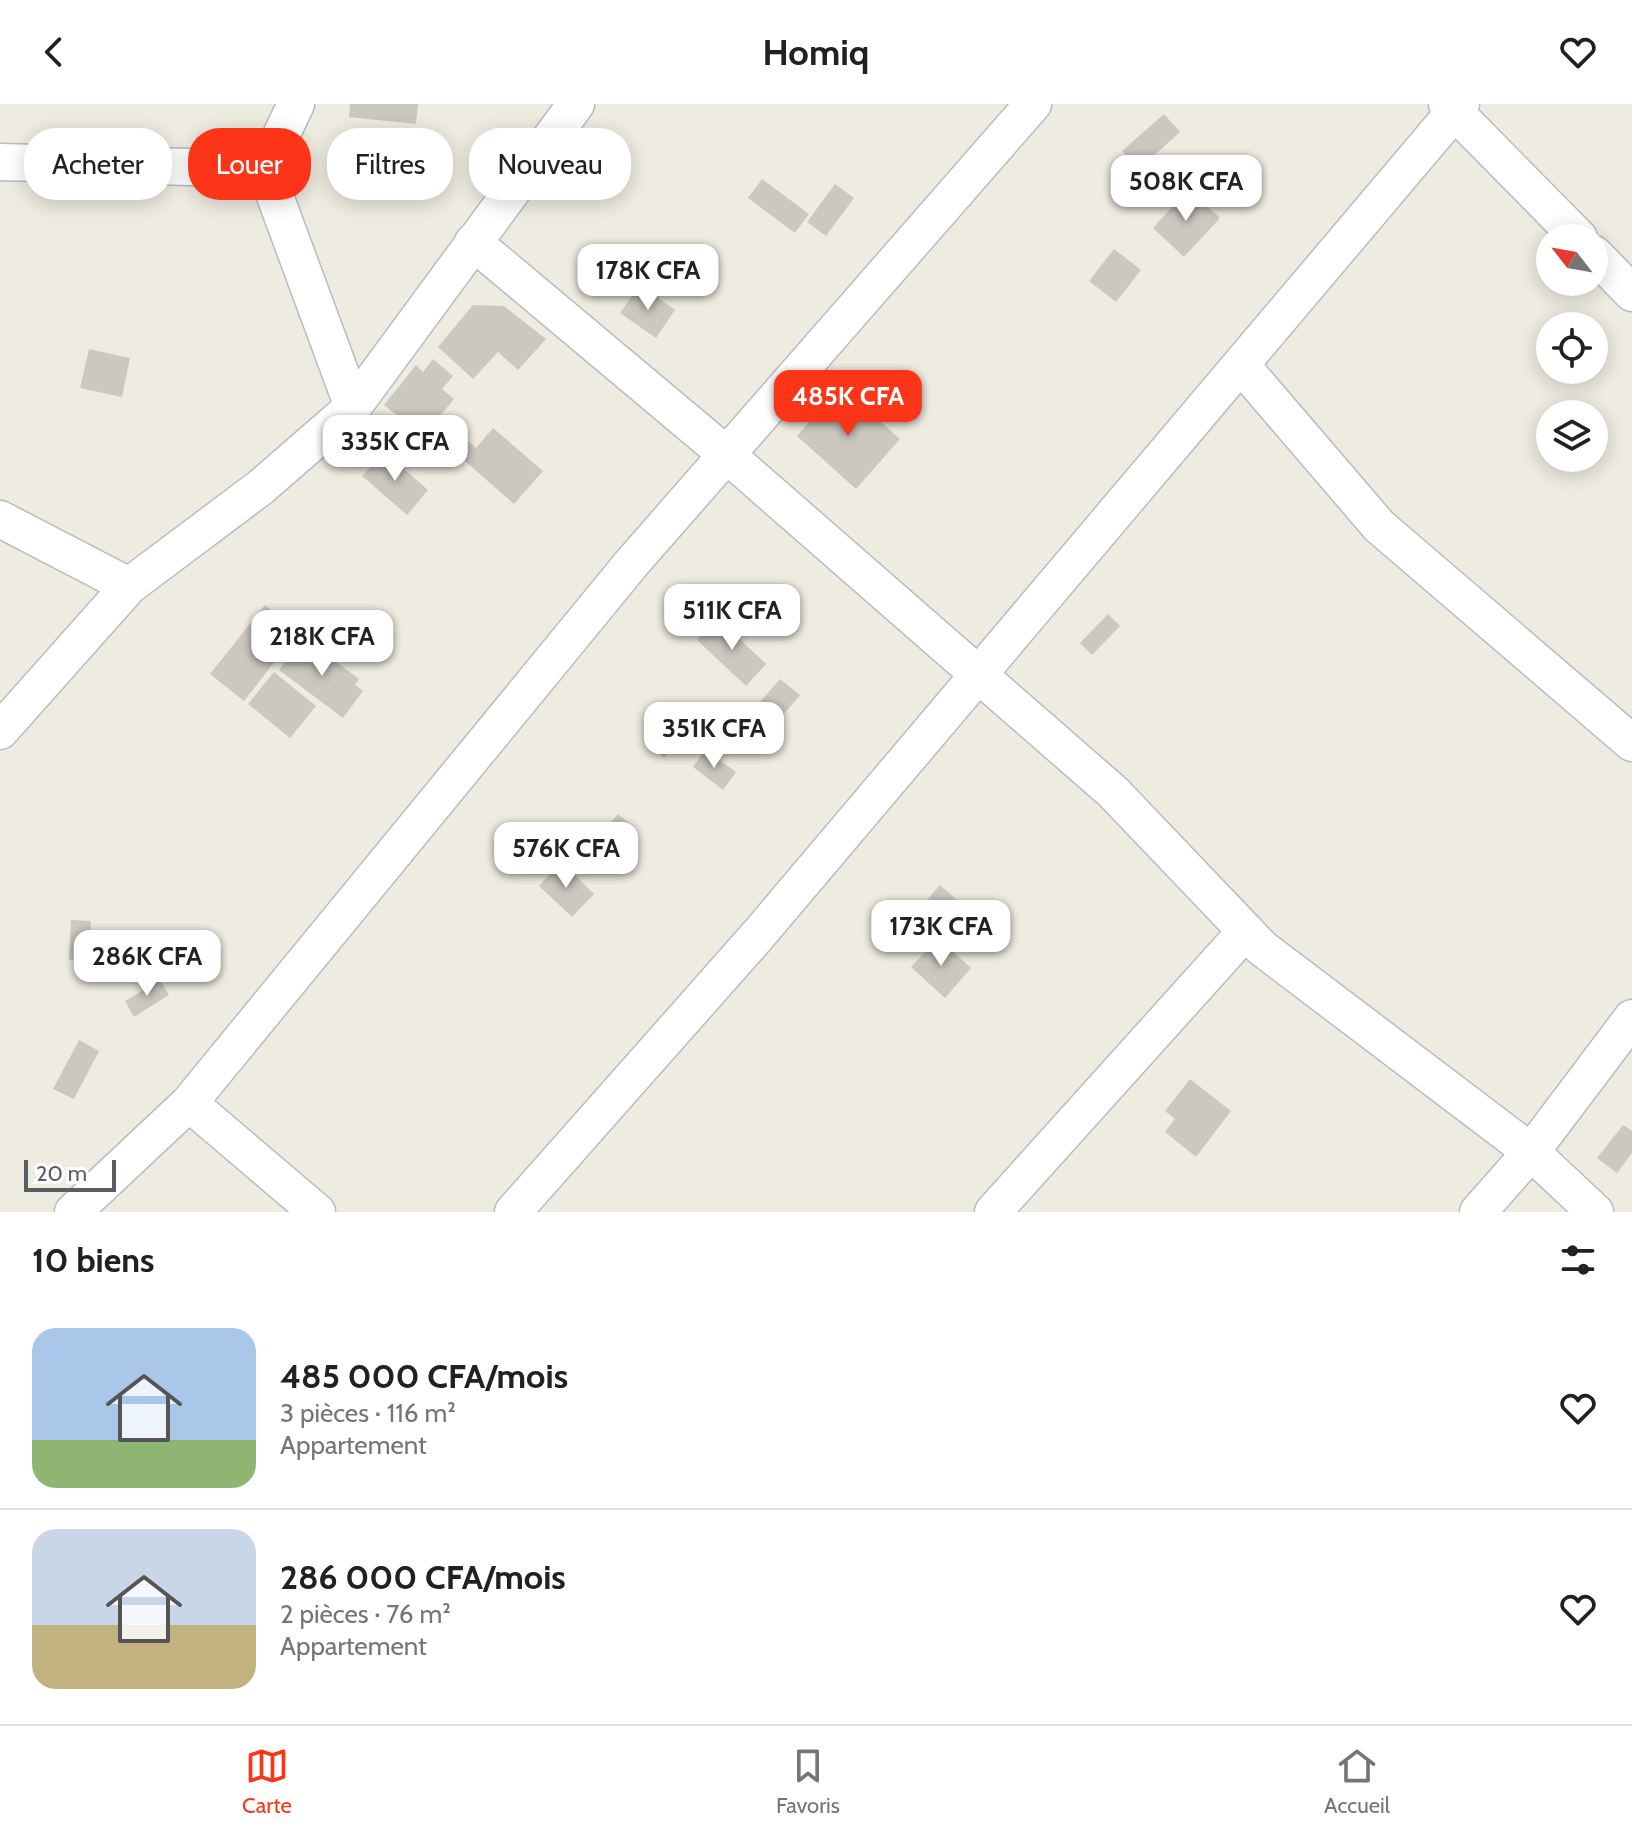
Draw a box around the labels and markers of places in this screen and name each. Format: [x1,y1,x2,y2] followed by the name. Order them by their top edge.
[1103,155,1269,223] pin: 508K CFA
[565,244,731,312] pin: 178K CFA
[765,370,931,438] pin: 485K CFA
[312,415,478,483] pin: 335K CFA
[649,584,815,652] pin: 511K CFA
[239,610,405,678] pin: 218K CFA
[631,702,797,770] pin: 351K CFA
[483,822,649,890] pin: 576K CFA
[858,900,1024,968] pin: 173K CFA
[64,930,230,998] pin: 286K CFA

